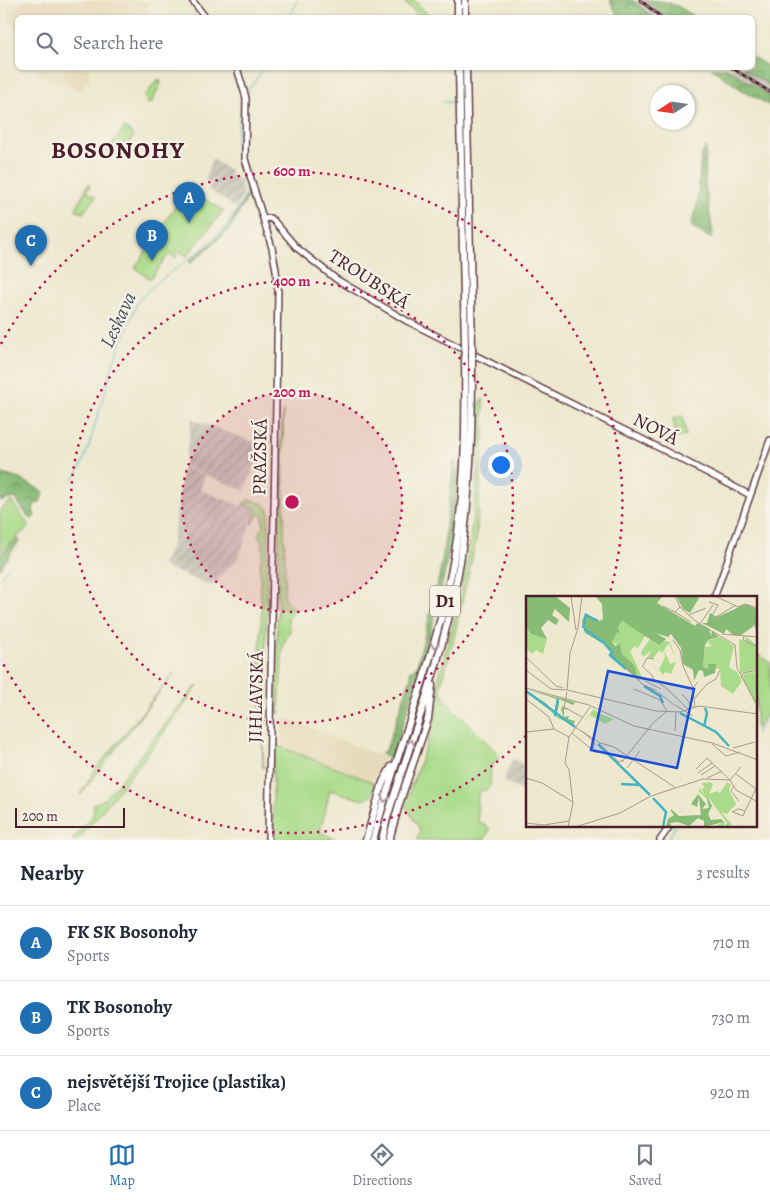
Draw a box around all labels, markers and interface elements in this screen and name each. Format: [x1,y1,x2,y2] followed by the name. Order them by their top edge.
[15,15,755,70] search box
[33,29,61,57] icon: search
[73,30,163,56] text: Search here
[650,85,695,130] north arrow
[51,134,185,166] district label: BOSONOHY
[273,161,311,181] text: 600 m
[173,182,205,223] pin: A
[136,220,168,261] pin: B
[15,225,47,266] pin: C
[323,243,415,315] street label: TROUBSKÁ
[273,271,311,291] text: 400 m
[93,288,143,352] water label: Leskava
[273,382,311,402] text: 200 m
[629,406,684,452] street label: NOVÁ
[246,417,274,496] street label: PRAŽSKÁ
[488,452,514,478] your location
[283,493,301,511] centre of rings
[430,586,460,616] road number: D1
[526,596,758,828] inset map
[429,640,439,648] one-way arrow
[242,650,270,743] street label: JIHLAVSKÁ
[405,739,415,748] one-way arrow
[380,795,390,803] one-way arrow
[15,805,125,828] scale bar
[22,807,58,826] text: 200 m
[20,859,83,887] text: Nearby
[696,862,750,884] text: 3 results
[67,919,197,945] text: FK SK Bosonohy
[31,932,41,954] text: A
[713,932,750,954] text: 710 m
[67,945,110,967] text: Sports
[67,994,172,1020] text: TK Bosonohy
[31,1007,41,1029] text: B
[712,1007,750,1029] text: 730 m
[67,1020,110,1042] text: Sports
[67,1069,286,1095] text: nejsvětější Trojice (plastika)
[31,1082,41,1104] text: C
[710,1082,750,1104] text: 920 m
[67,1095,101,1117] text: Place
[108,1141,136,1190] tab: Map
[352,1141,412,1190] tab: Directions
[629,1141,662,1190] tab: Saved

